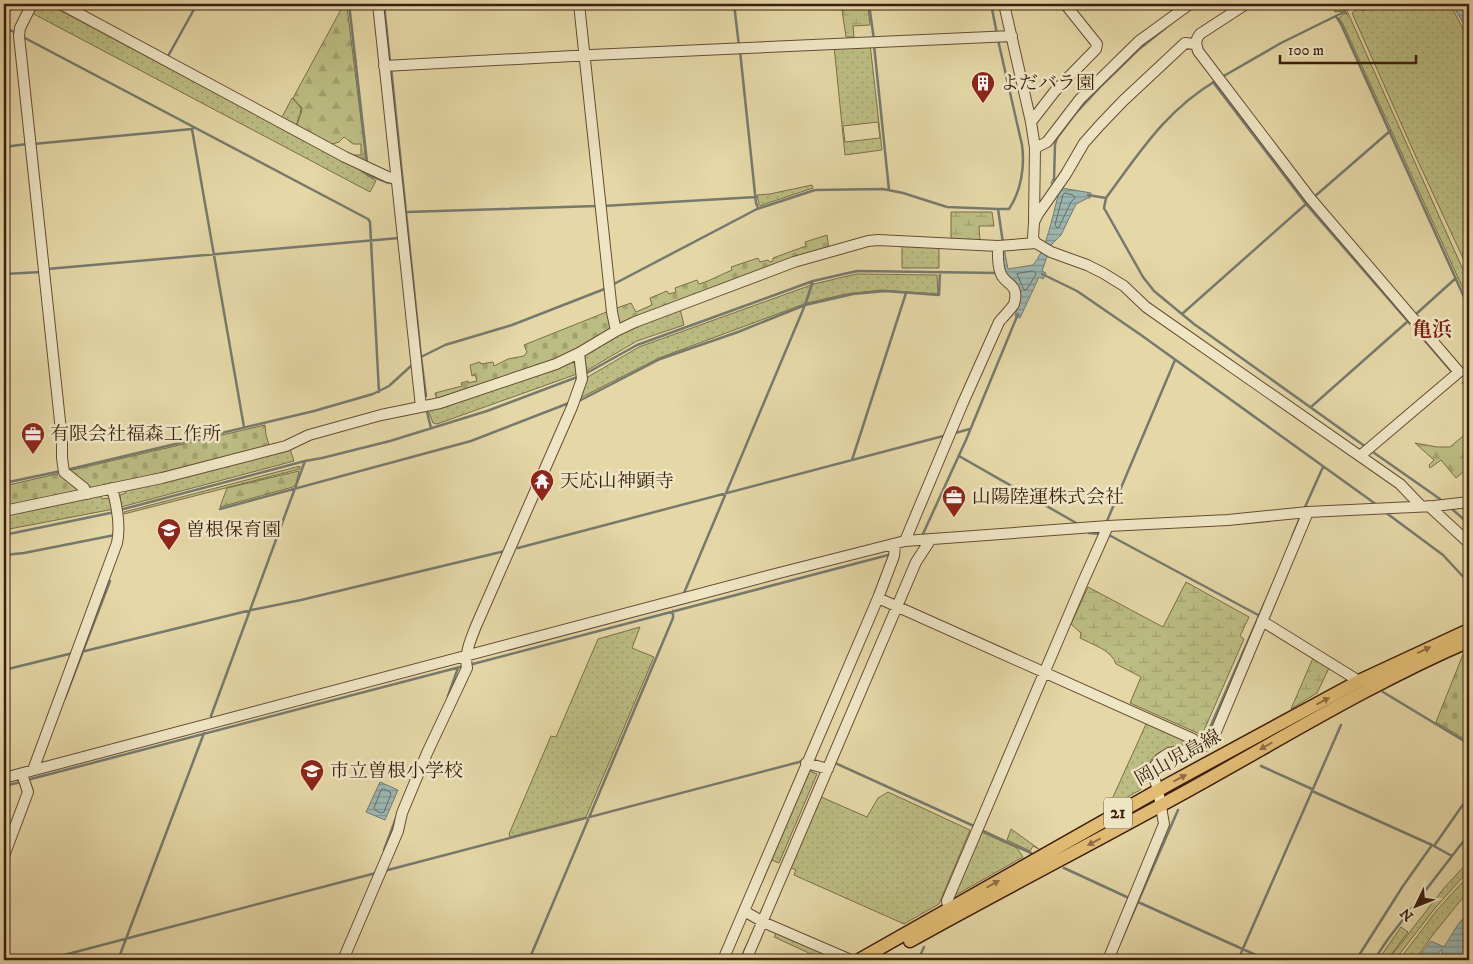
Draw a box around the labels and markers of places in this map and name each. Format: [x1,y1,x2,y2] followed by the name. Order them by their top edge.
[970,70,996,104] building icon: よだバラ園
[1000,72,1095,95] place label: よだバラ園
[20,421,46,455] office icon: 有限会社福森工作所
[50,423,221,446] place label: 有限会社福森工作所
[529,468,555,502] temple icon: 天応山神顕寺
[560,470,674,493] place label: 天応山神顕寺
[941,484,967,518] office icon: 山陽陸運株式会社
[972,486,1124,509] place label: 山陽陸運株式会社
[156,517,182,551] school or university icon: 曽根保育園
[186,519,281,542] place label: 曽根保育園
[299,758,325,792] school or university icon: 市立曽根小学校
[330,760,463,783] place label: 市立曽根小学校

